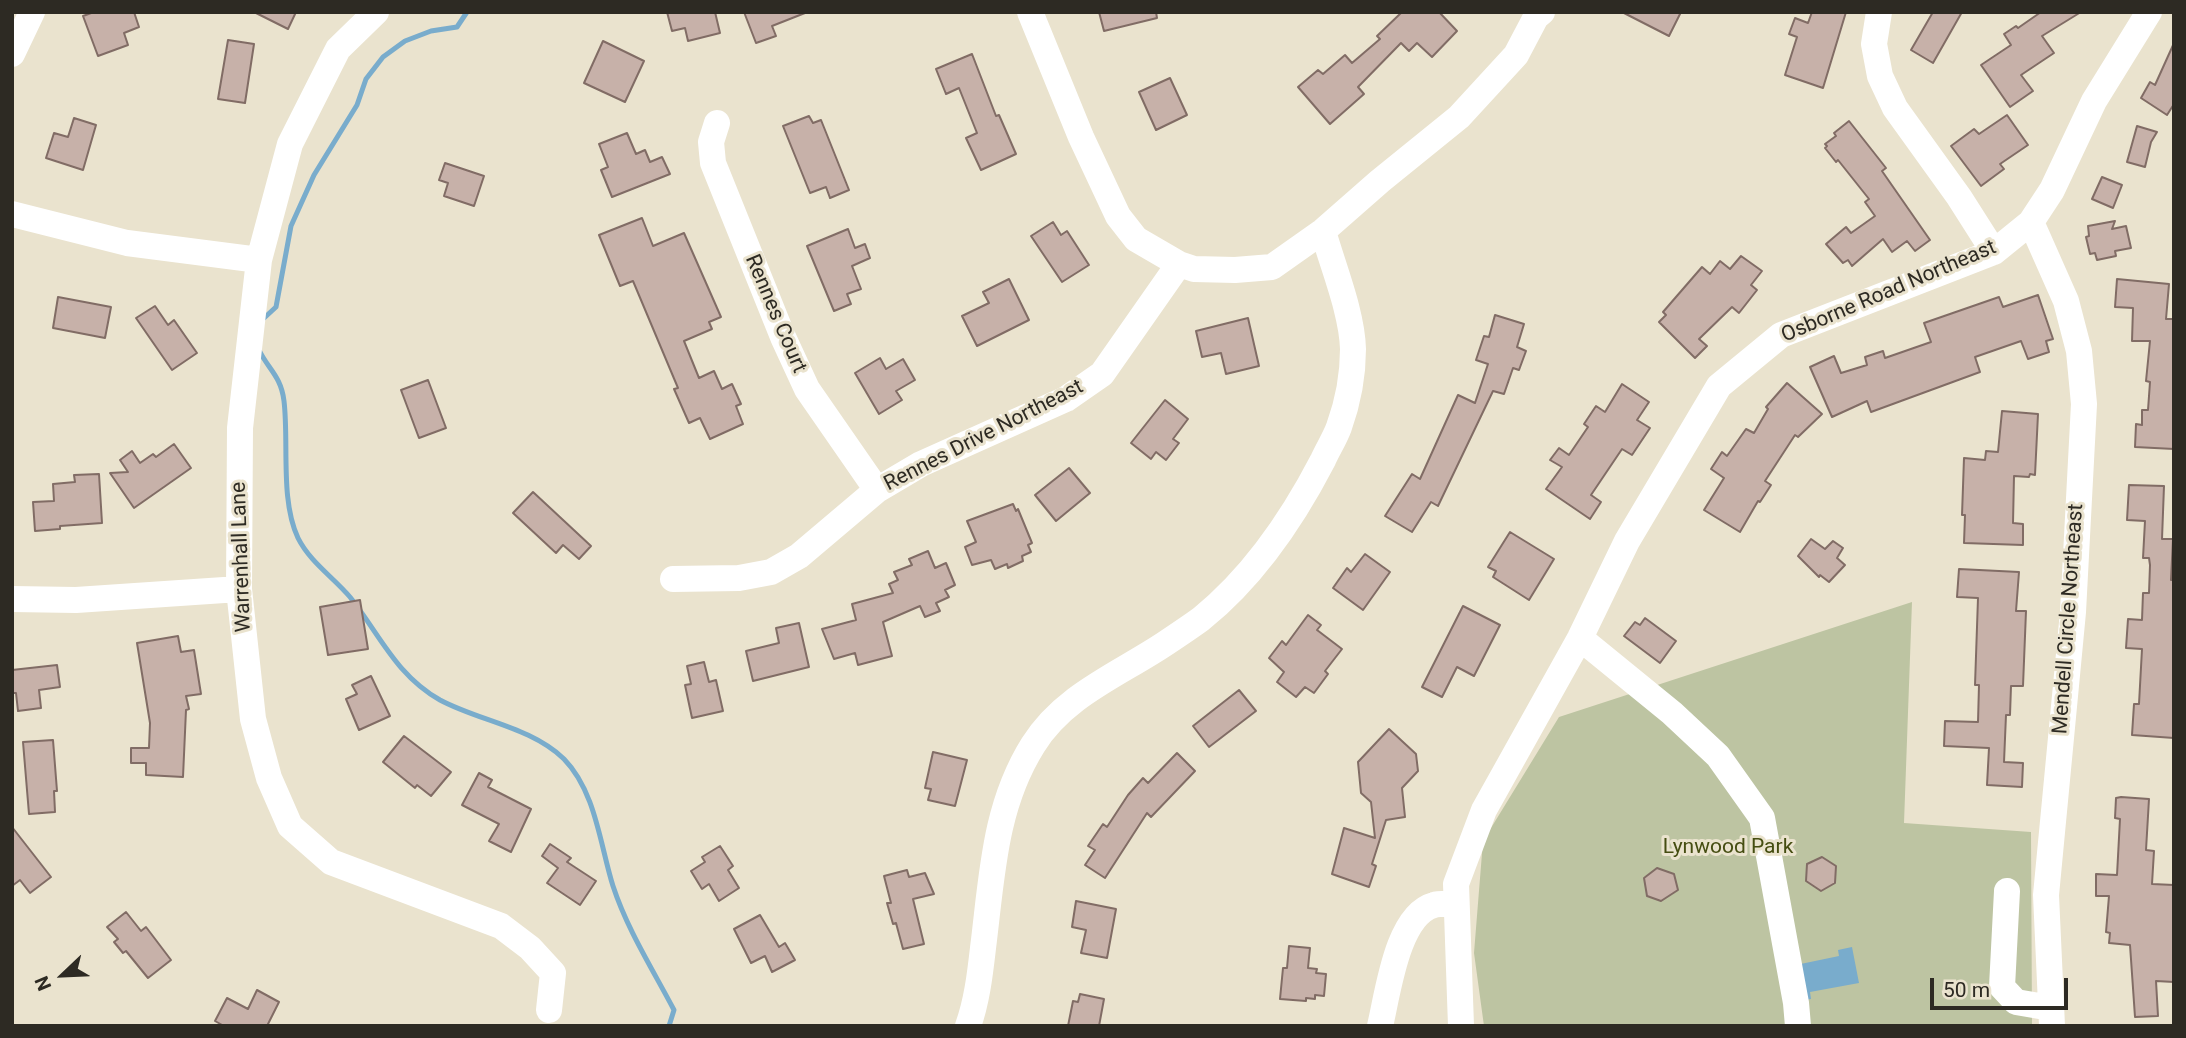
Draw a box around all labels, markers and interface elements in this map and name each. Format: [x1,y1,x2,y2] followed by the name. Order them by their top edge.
[1778,235,2000,349] street label: Osborne Road Northeast
[739,251,811,377] street label: Rennes Court
[880,375,1088,497] street label: Rennes Drive Northeast
[227,481,257,633] street label: Warrenhall Lane
[2048,503,2090,735] street label: Mendell Circle Northeast
[1663,835,1793,861] park label: Lynwood Park
[28,940,98,1010] north arrow
[1934,964,2072,1008] scale bar
[30,973,56,994] text: N
[1943,978,1990,1002] text: 50 m

